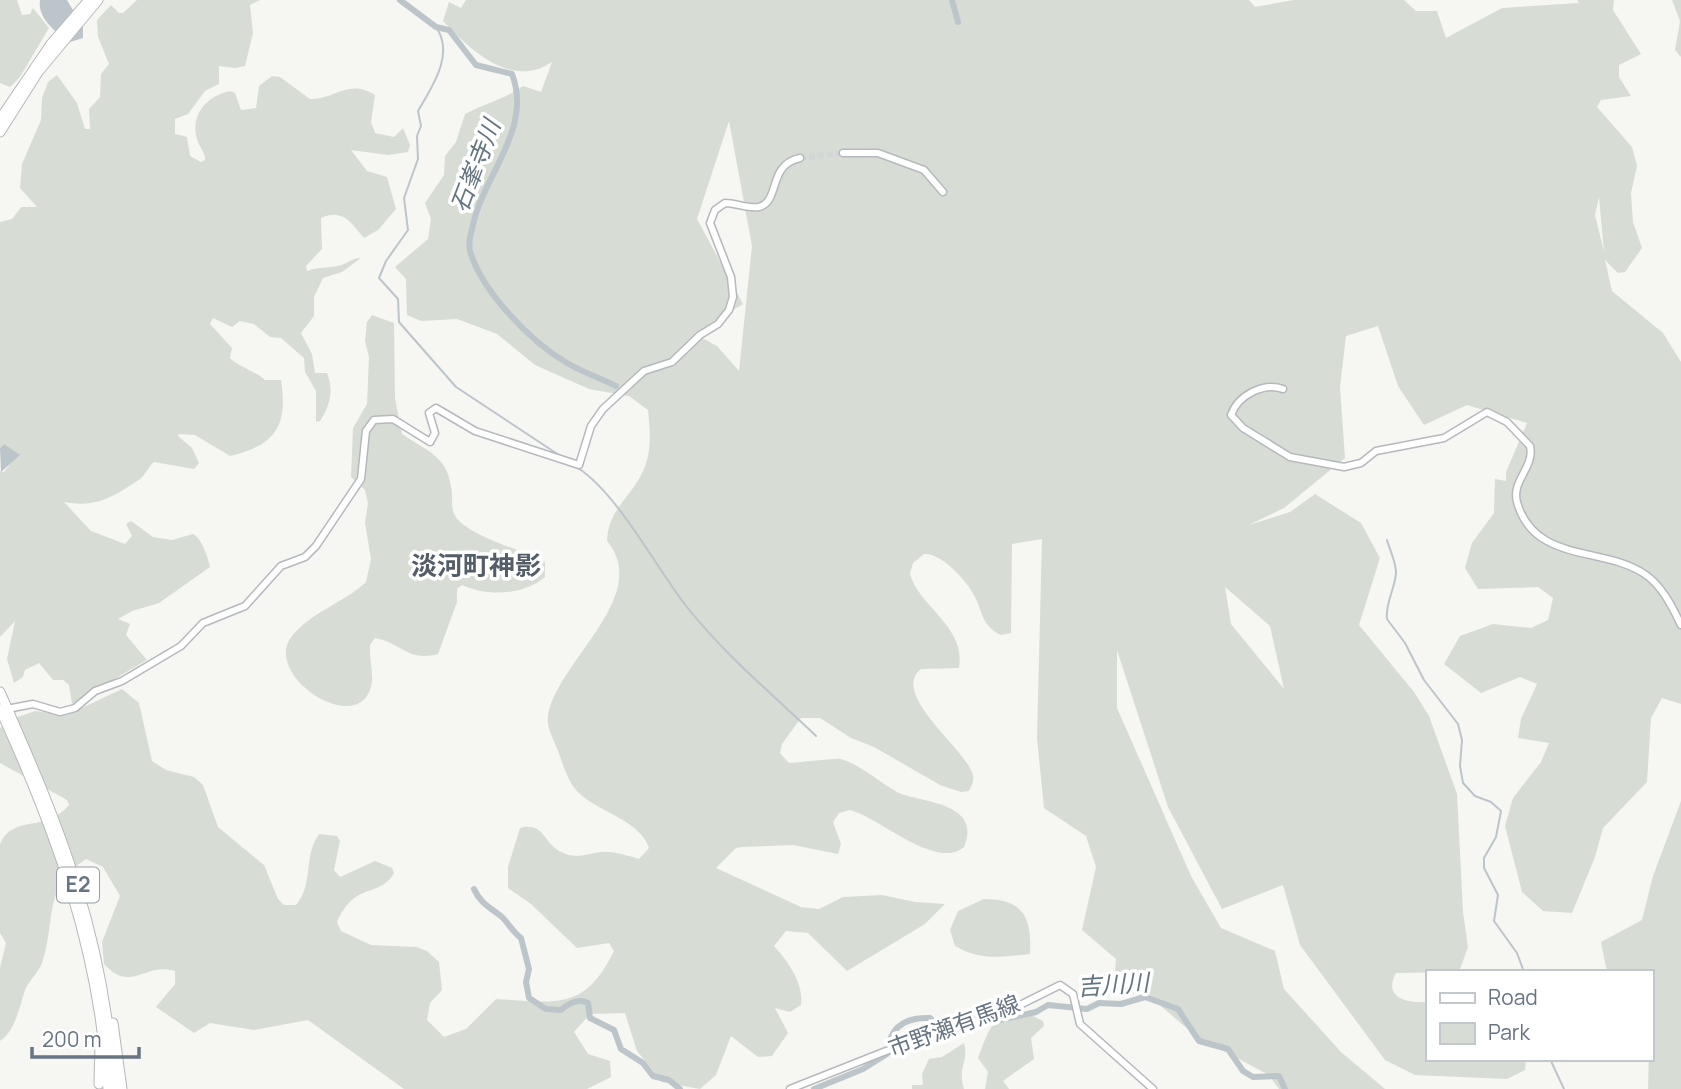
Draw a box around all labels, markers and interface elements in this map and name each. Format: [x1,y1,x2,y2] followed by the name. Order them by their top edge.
[442,112,508,216] water label: 石峯寺川
[411,547,541,583] district label: 淡河町神影
[57,868,99,903] road number: E2
[1076,964,1153,1002] water label: 吉川川
[1426,970,1653,1061] legend
[1488,983,1538,1011] text: Road
[883,986,1024,1064] street label: 市野瀬有馬線
[32,1016,138,1060] scale bar
[1488,1018,1530,1046] text: Park
[42,1025,102,1053] text: 200 m

